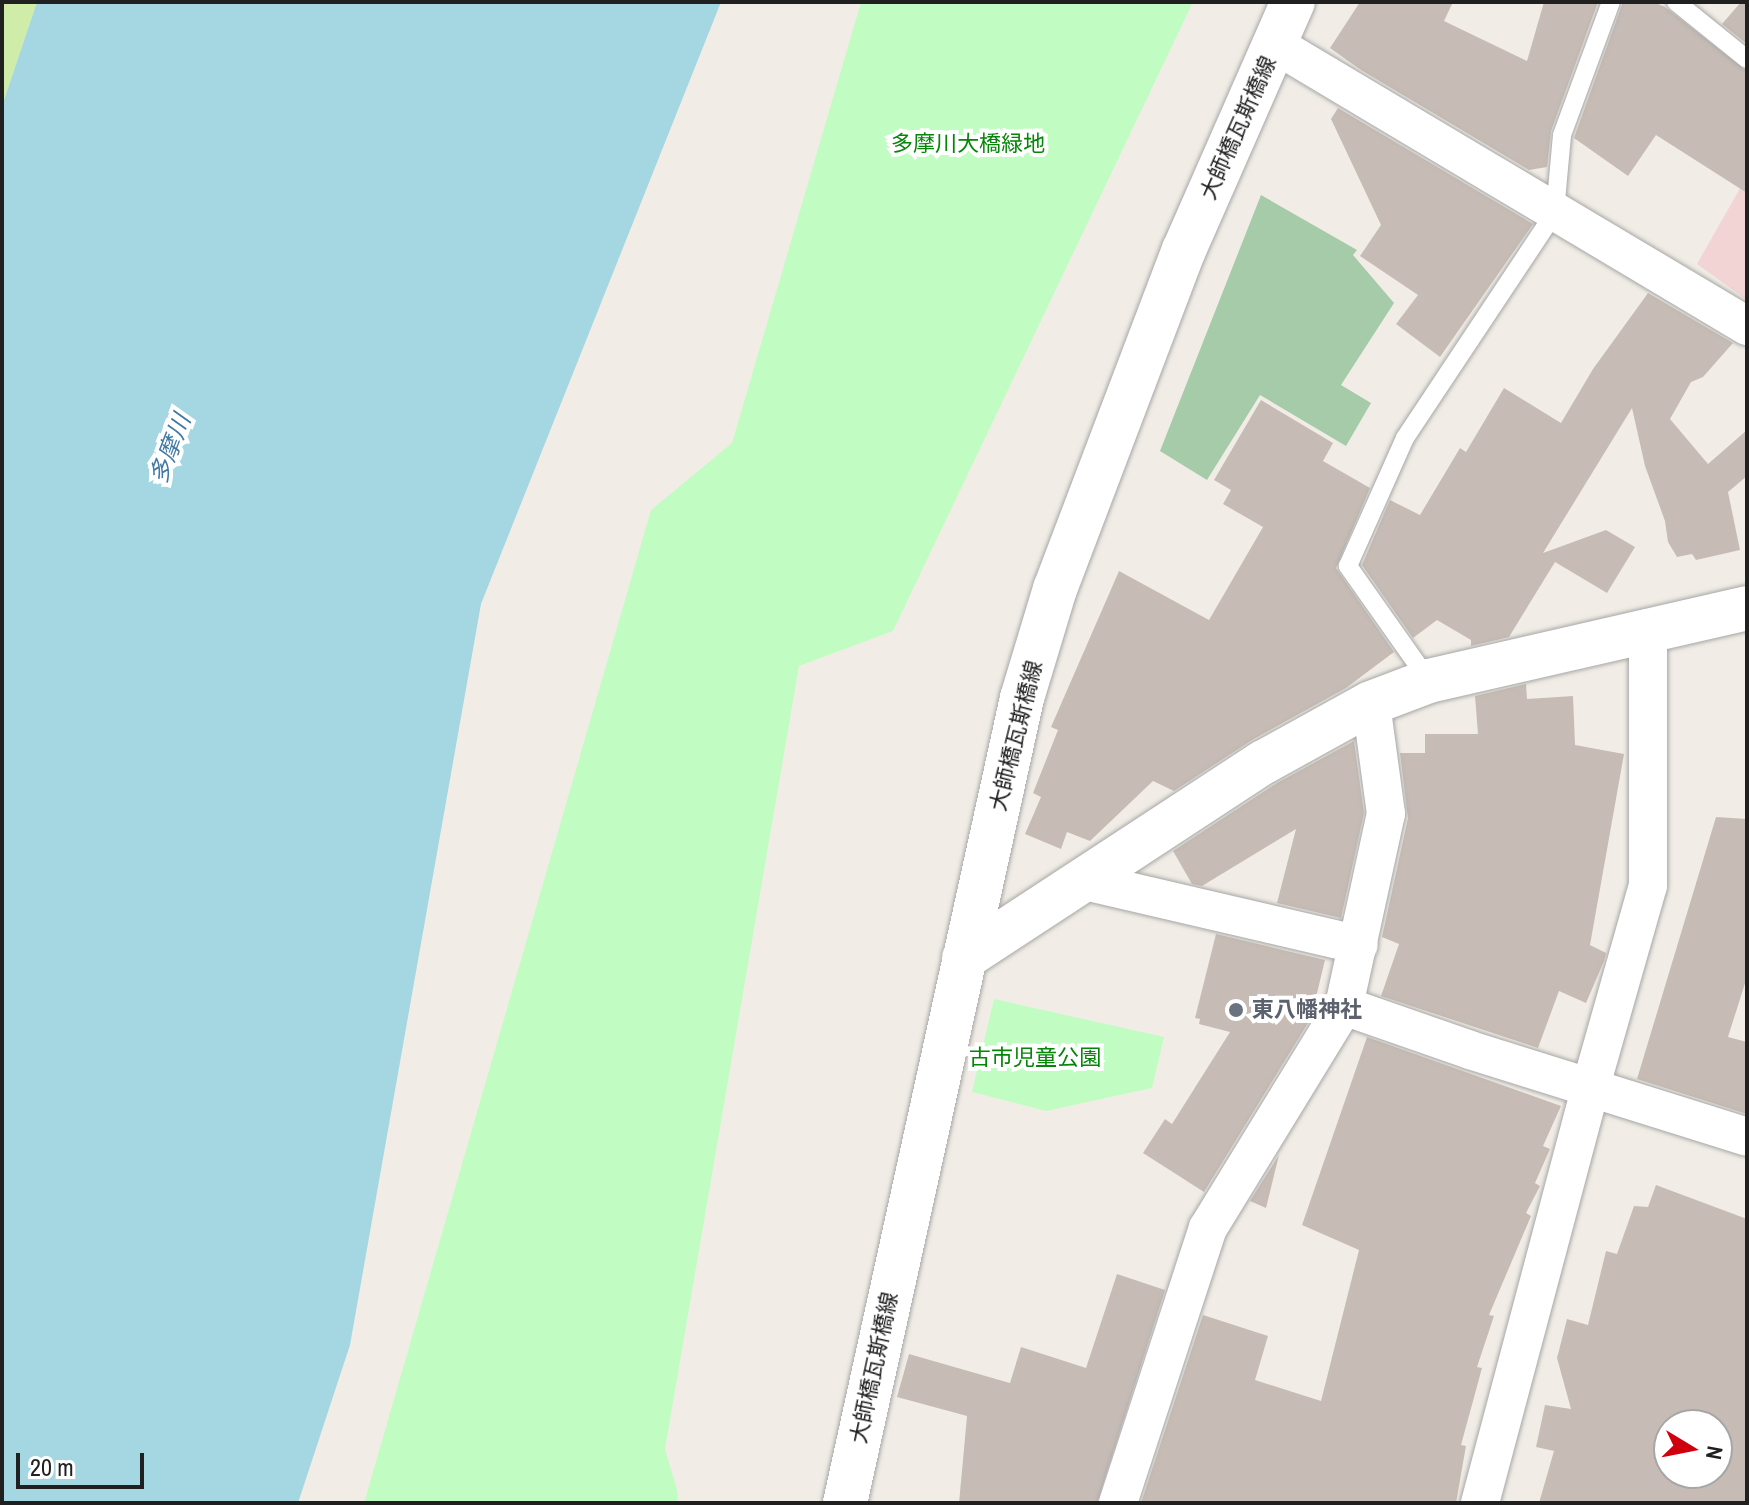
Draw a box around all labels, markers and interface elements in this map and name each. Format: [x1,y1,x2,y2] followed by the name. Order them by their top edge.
[1195,52,1281,204] street label: 大師橋瓦斯橋線
[891,131,1045,157] park label: 多摩川大橋緑地
[144,410,196,488] water label: 多摩川
[985,658,1047,814] street label: 大師橋瓦斯橋線
[1252,997,1362,1023] place label: 東八幡神社
[1227,1001,1245,1019] marker: 東八幡神社
[969,1045,1101,1071] park label: 古市児童公園
[845,1290,903,1446] street label: 大師橋瓦斯橋線
[1653,1409,1733,1489] north arrow
[20,1437,148,1487] scale bar
[1699,1444,1731,1462] text: N
[30,1451,74,1483] text: 20 m

